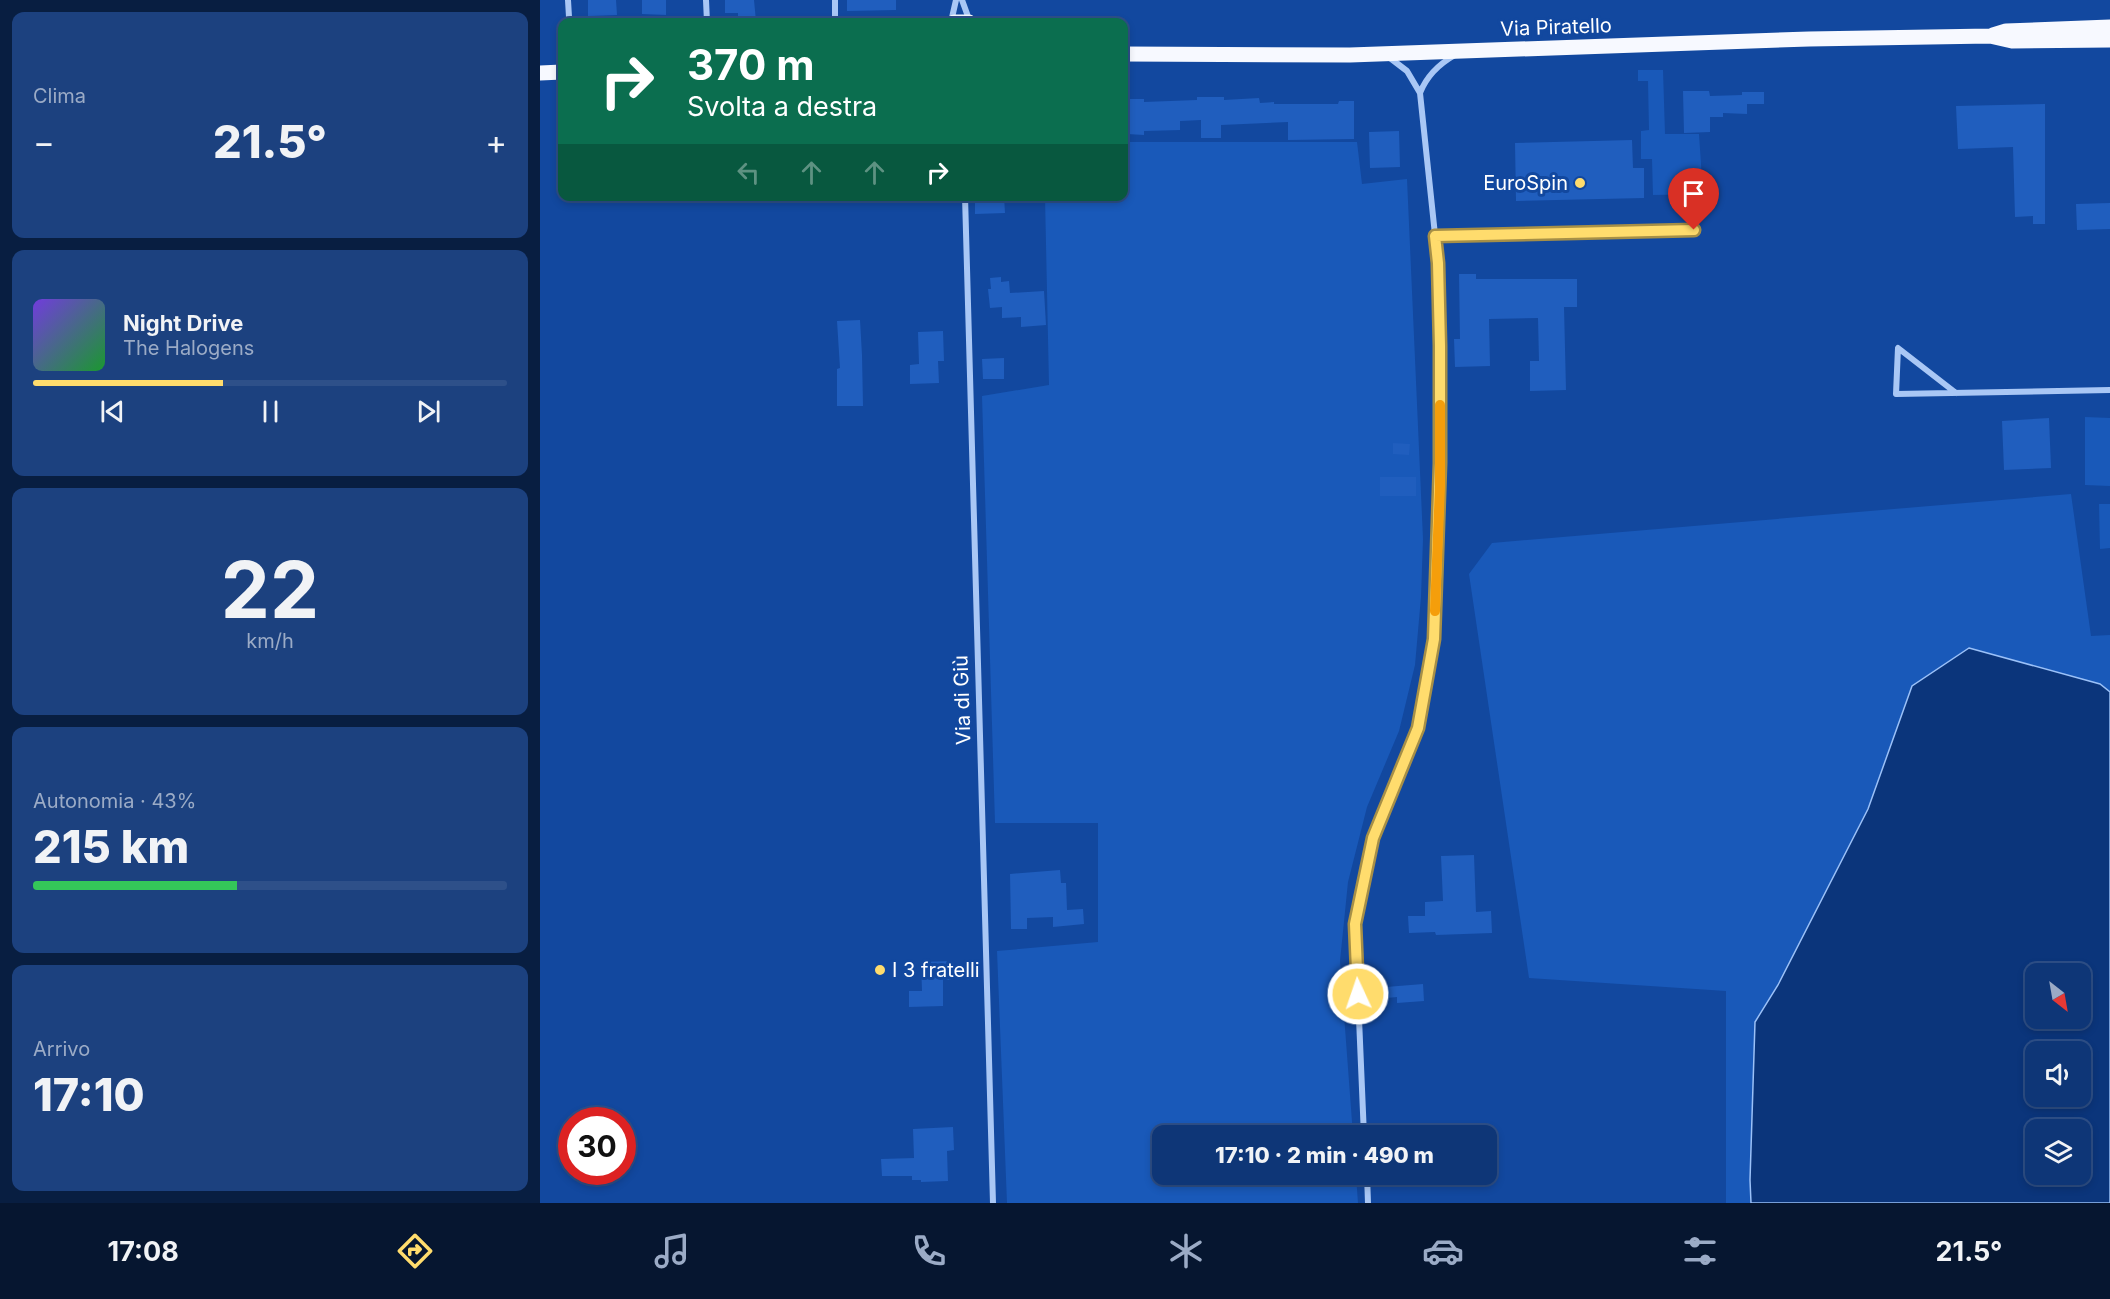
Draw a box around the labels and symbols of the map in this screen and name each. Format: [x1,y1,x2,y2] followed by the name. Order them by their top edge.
[1500,13,1612,41] street label: Via Piratello
[1668,168,1719,230] pin
[1483,171,1568,195] place label: EuroSpin
[1573,176,1587,190] marker: EuroSpin
[948,655,976,745] street label: Via di Giù
[892,958,980,982] place label: I 3 fratelli
[1326,962,1390,1026] position arrow
[873,963,887,977] marker: I 3 fratelli
[2025,963,2091,1029] north arrow
[558,1107,636,1185] speed limit sign: 30

